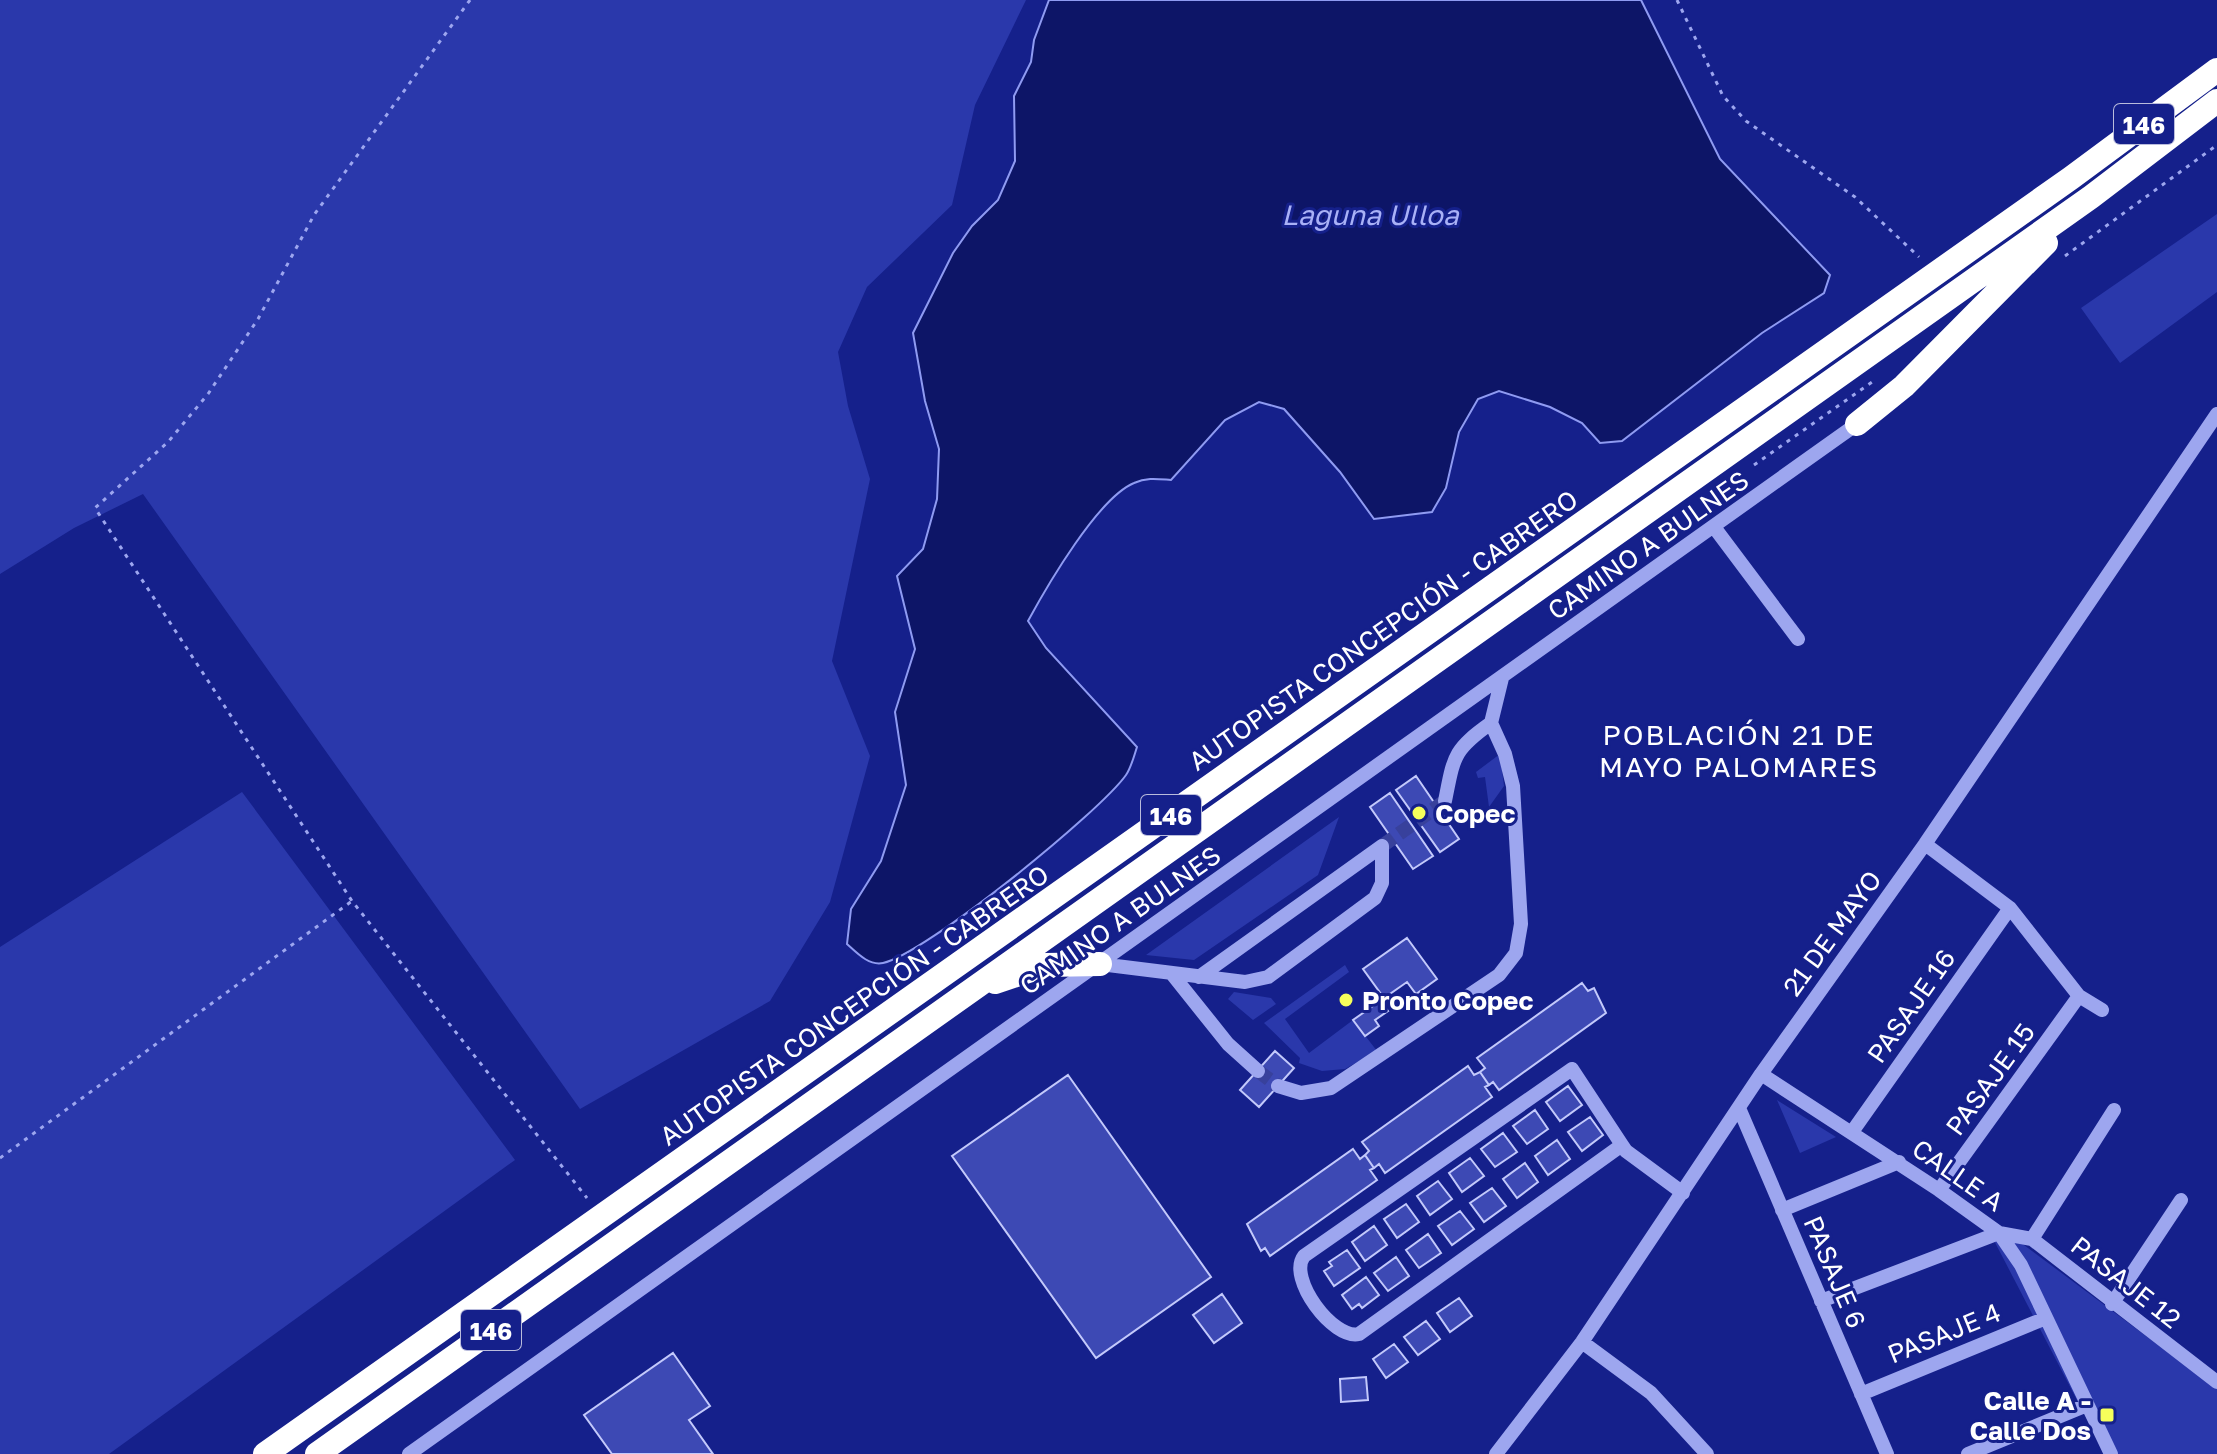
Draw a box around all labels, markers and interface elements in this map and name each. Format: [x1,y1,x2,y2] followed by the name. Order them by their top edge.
[2114,104,2174,144] road number: 146
[1282,198,1460,231] water label: Laguna Ulloa
[1542,464,1754,626] street label: CAMINO A BULNES
[1183,483,1583,777] street label: AUTOPISTA CONCEPCIÓN - CABRERO
[1599,718,1879,783] district label: POBLACIÓN 21 DE MAYO PALOMARES
[1141,795,1201,835] road number: 146
[1435,798,1515,829] place label: Copec
[1410,804,1428,822] marker: Copec
[1014,839,1226,1001] street label: CAMINO A BULNES
[654,858,1054,1152] street label: AUTOPISTA CONCEPCIÓN - CABRERO
[1776,864,1888,1002] street label: 21 DE MAYO
[1861,943,1961,1069] street label: PASAJE 16
[1362,985,1533,1016] place label: Pronto Copec
[1337,991,1355,1009] marker: Pronto Copec
[1939,1017,2041,1141] street label: PASAJE 15
[1907,1132,2009,1218] street label: CALLE A
[1798,1211,1872,1333] street label: PASAJE 6
[2065,1230,2187,1334] street label: PASAJE 12
[1883,1296,2005,1370] street label: PASAJE 4
[461,1310,521,1350] road number: 146
[1970,1385,2091,1446] place label: Calle A - Calle Dos
[2098,1406,2116,1424] marker: Calle A - Calle Dos

